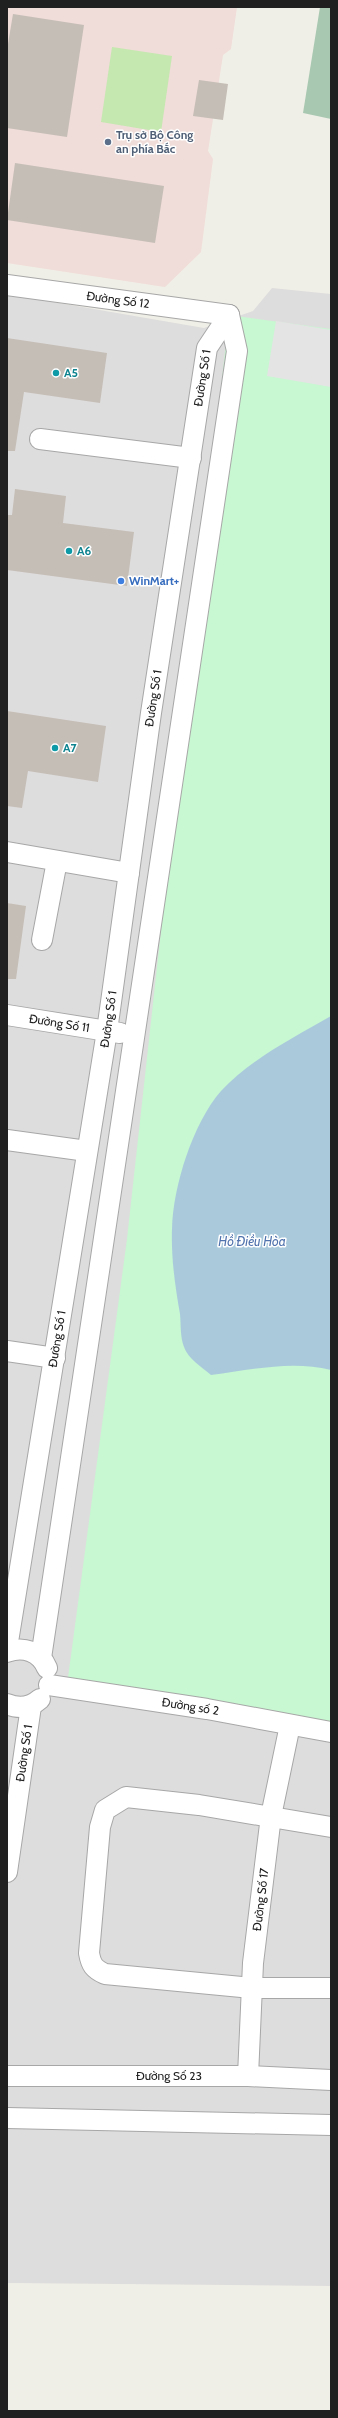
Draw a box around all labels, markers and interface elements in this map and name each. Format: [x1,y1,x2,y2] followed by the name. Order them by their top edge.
[116,127,193,156] place label: Trụ sở Bộ Công an phía Bắc
[103,137,113,147] marker: Trụ sở Bộ Công an phía Bắc
[86,288,151,311] street label: Đường Số 12
[190,348,214,407] street label: Đường Số 1
[64,365,78,380] place label: A5
[51,368,61,378] marker: A5
[77,543,92,558] place label: A6
[64,546,74,556] marker: A6
[129,573,179,588] place label: WinMart+
[116,576,126,586] marker: WinMart+
[141,669,165,728] street label: Đường Số 1
[63,740,78,755] place label: A7
[50,743,60,753] marker: A7
[96,990,119,1049] street label: Đường Số 1
[28,1011,91,1035] street label: Đường Số 11
[218,1233,286,1249] water label: Hồ Điều Hòa
[45,1309,69,1368] street label: Đường Số 1
[161,1694,220,1718] street label: Đường số 2
[12,1724,35,1783] street label: Đường Số 1
[249,1867,272,1932] street label: Đường Số 17
[136,2068,202,2083] street label: Đường Số 23

